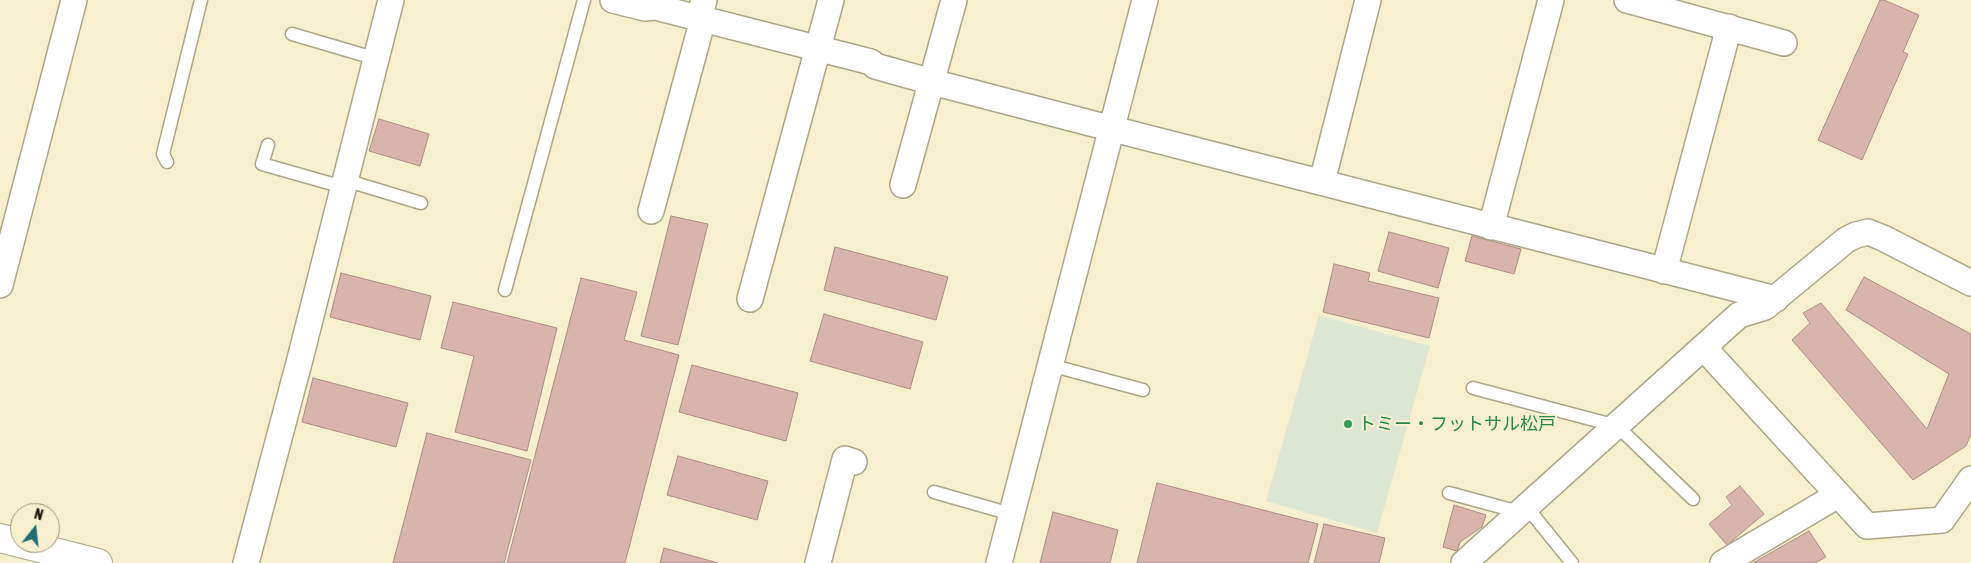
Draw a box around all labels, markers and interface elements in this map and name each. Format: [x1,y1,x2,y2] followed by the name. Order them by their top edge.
[1358,413,1556,435] place label: トミー・フットサル松戸
[1342,418,1354,430] marker: トミー・フットサル松戸
[10,503,60,553] north arrow
[33,506,45,523] text: N

